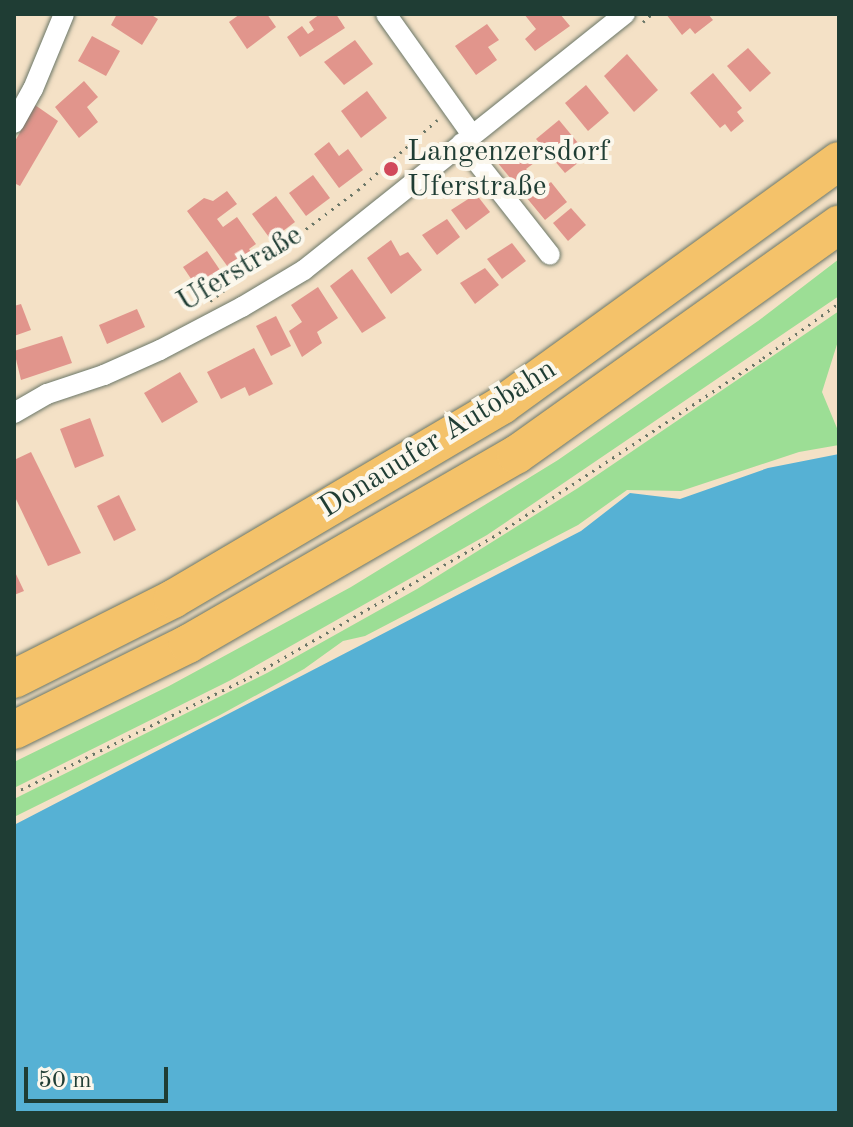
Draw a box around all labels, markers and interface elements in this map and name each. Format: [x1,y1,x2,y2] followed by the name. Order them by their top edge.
[407,134,609,204] place label: Langenzersdorf Uferstraße
[382,160,400,178] marker: Langenzersdorf Uferstraße
[171,218,309,320] street label: Uferstraße
[313,351,563,527] street label: Donauufer Autobahn
[28,1051,172,1101] scale bar
[38,1069,92,1093] text: 50 m

